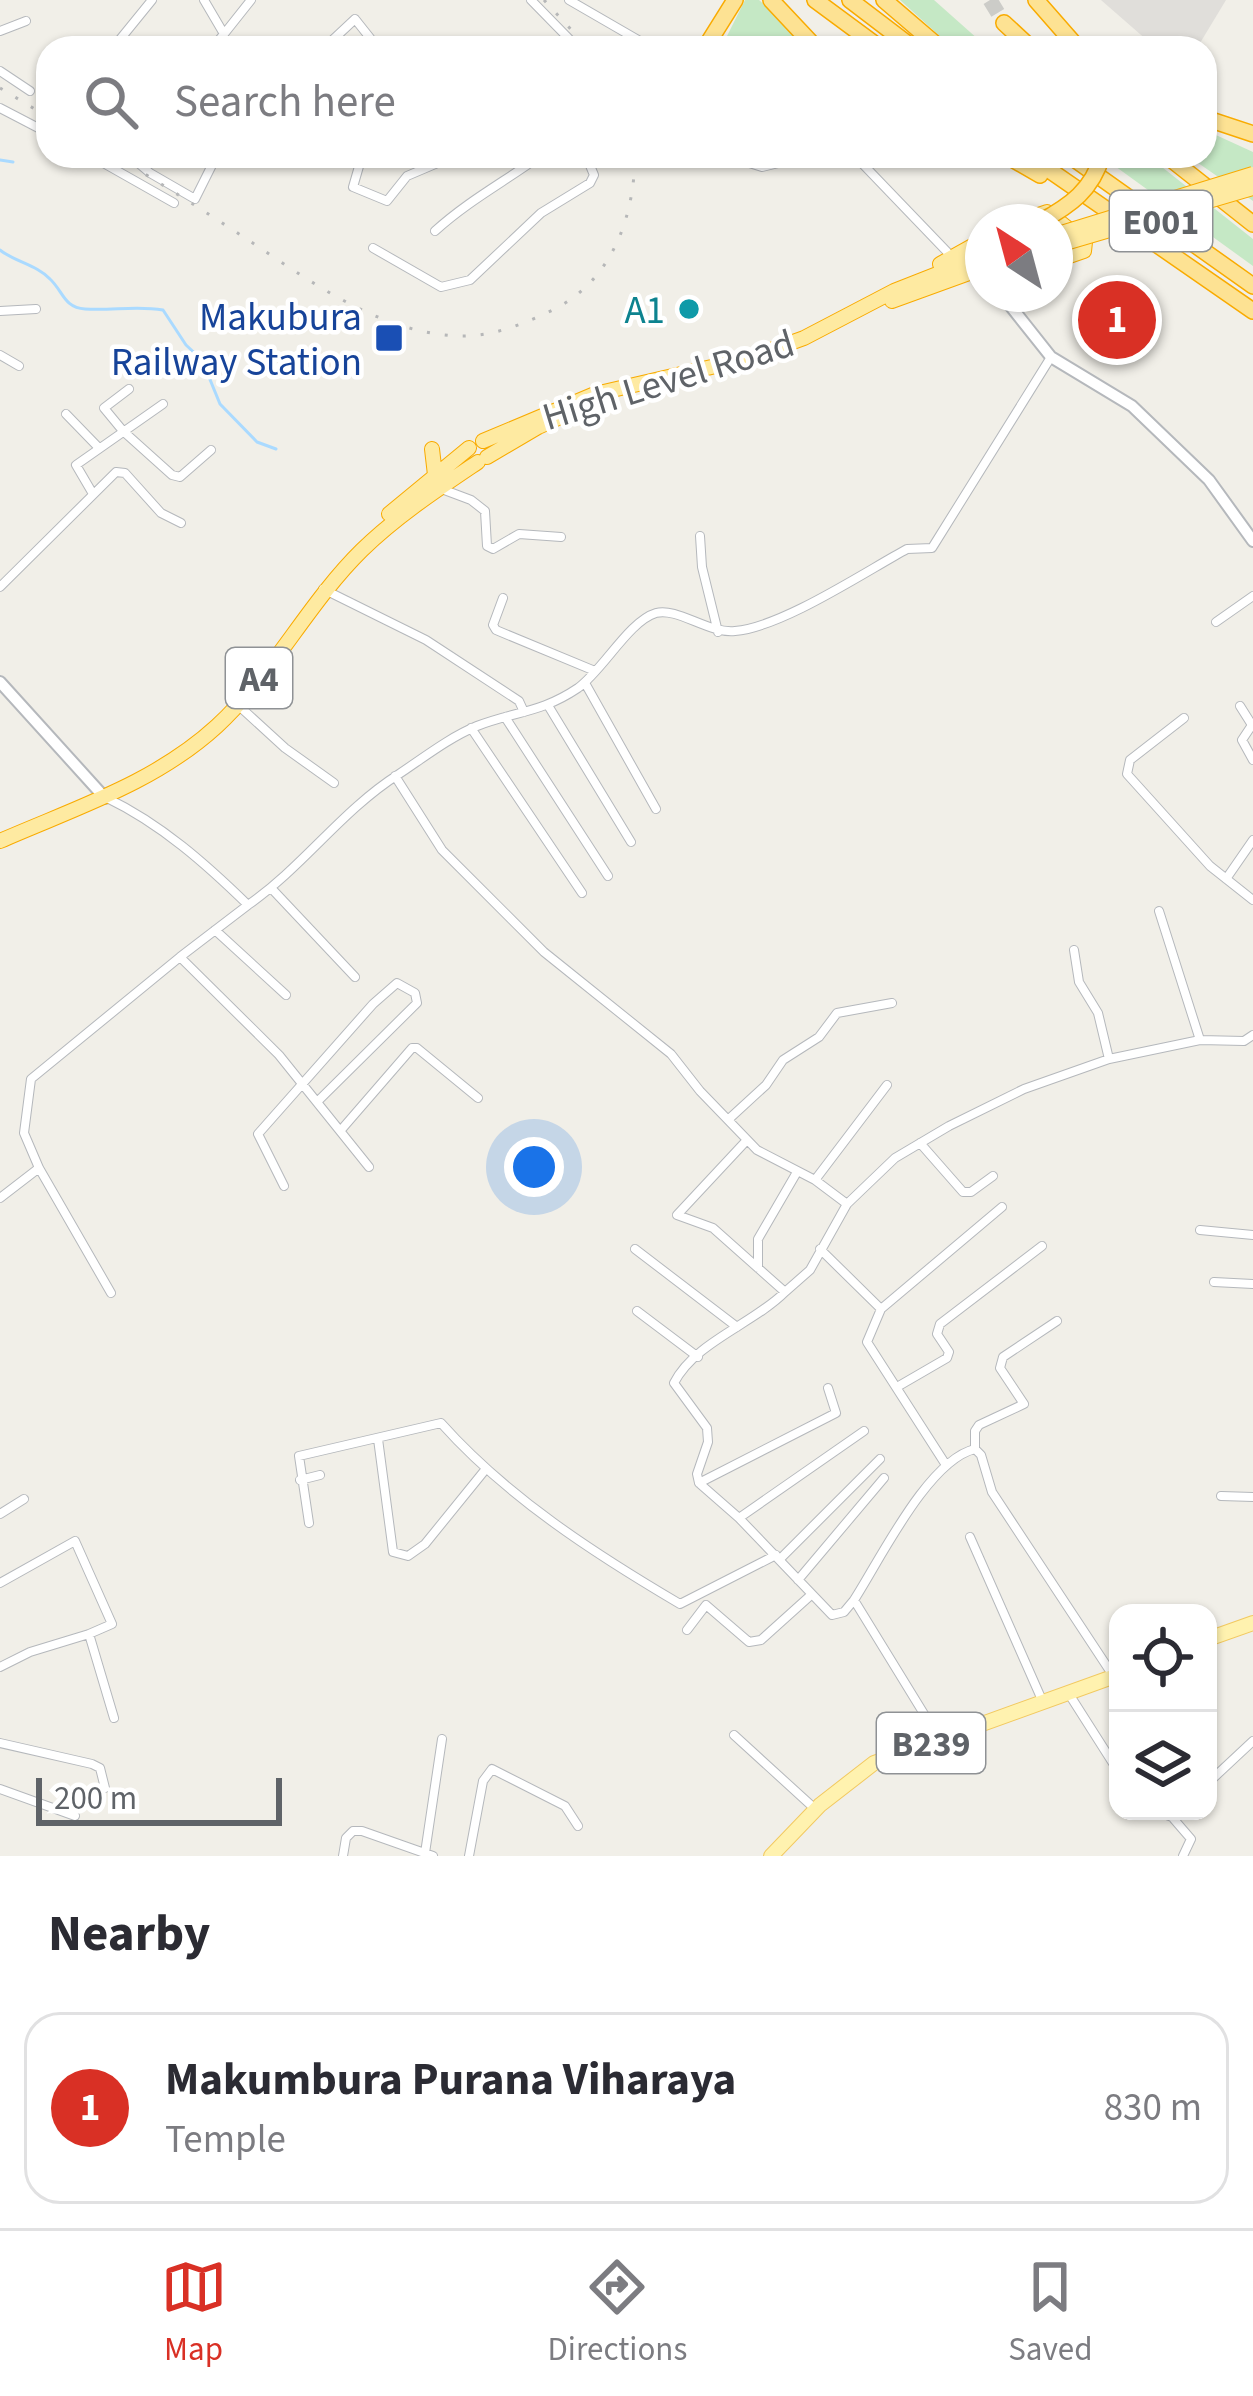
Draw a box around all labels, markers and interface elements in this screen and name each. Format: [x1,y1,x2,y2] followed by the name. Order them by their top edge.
[36,36,1217,168] search box
[78,69,144,135] icon: search
[174,70,396,134] text: Search here
[1110,191,1212,251] road number: E001
[965,204,1073,312] north arrow
[1078,275,1156,365] pin: 1
[624,283,665,339] place label: A1
[111,290,362,391] place label: Makubura Railway Station
[676,296,702,322] marker: A1
[536,316,801,446] street label: High Level Road
[373,322,405,354] marker: Makubura Railway Station
[226,648,292,708] road number: A4
[504,1137,564,1197] your location
[1109,1604,1217,1820] map controls
[1109,1604,1217,1712] button: locate
[1109,1712,1217,1820] button: layers
[877,1713,985,1773] road number: B239
[36,1772,282,1825] scale bar
[54,1775,137,1822] text: 200 m
[48,1898,210,1970] text: Nearby
[165,2048,736,2112] text: Makumbura Purana Viharaya
[80,2080,100,2136] text: 1
[1104,2080,1202,2136] text: 830 m
[165,2112,286,2168] text: Temple
[161,2254,227,2373] tab: Map
[548,2254,687,2373] tab: Directions
[1008,2254,1092,2373] tab: Saved

